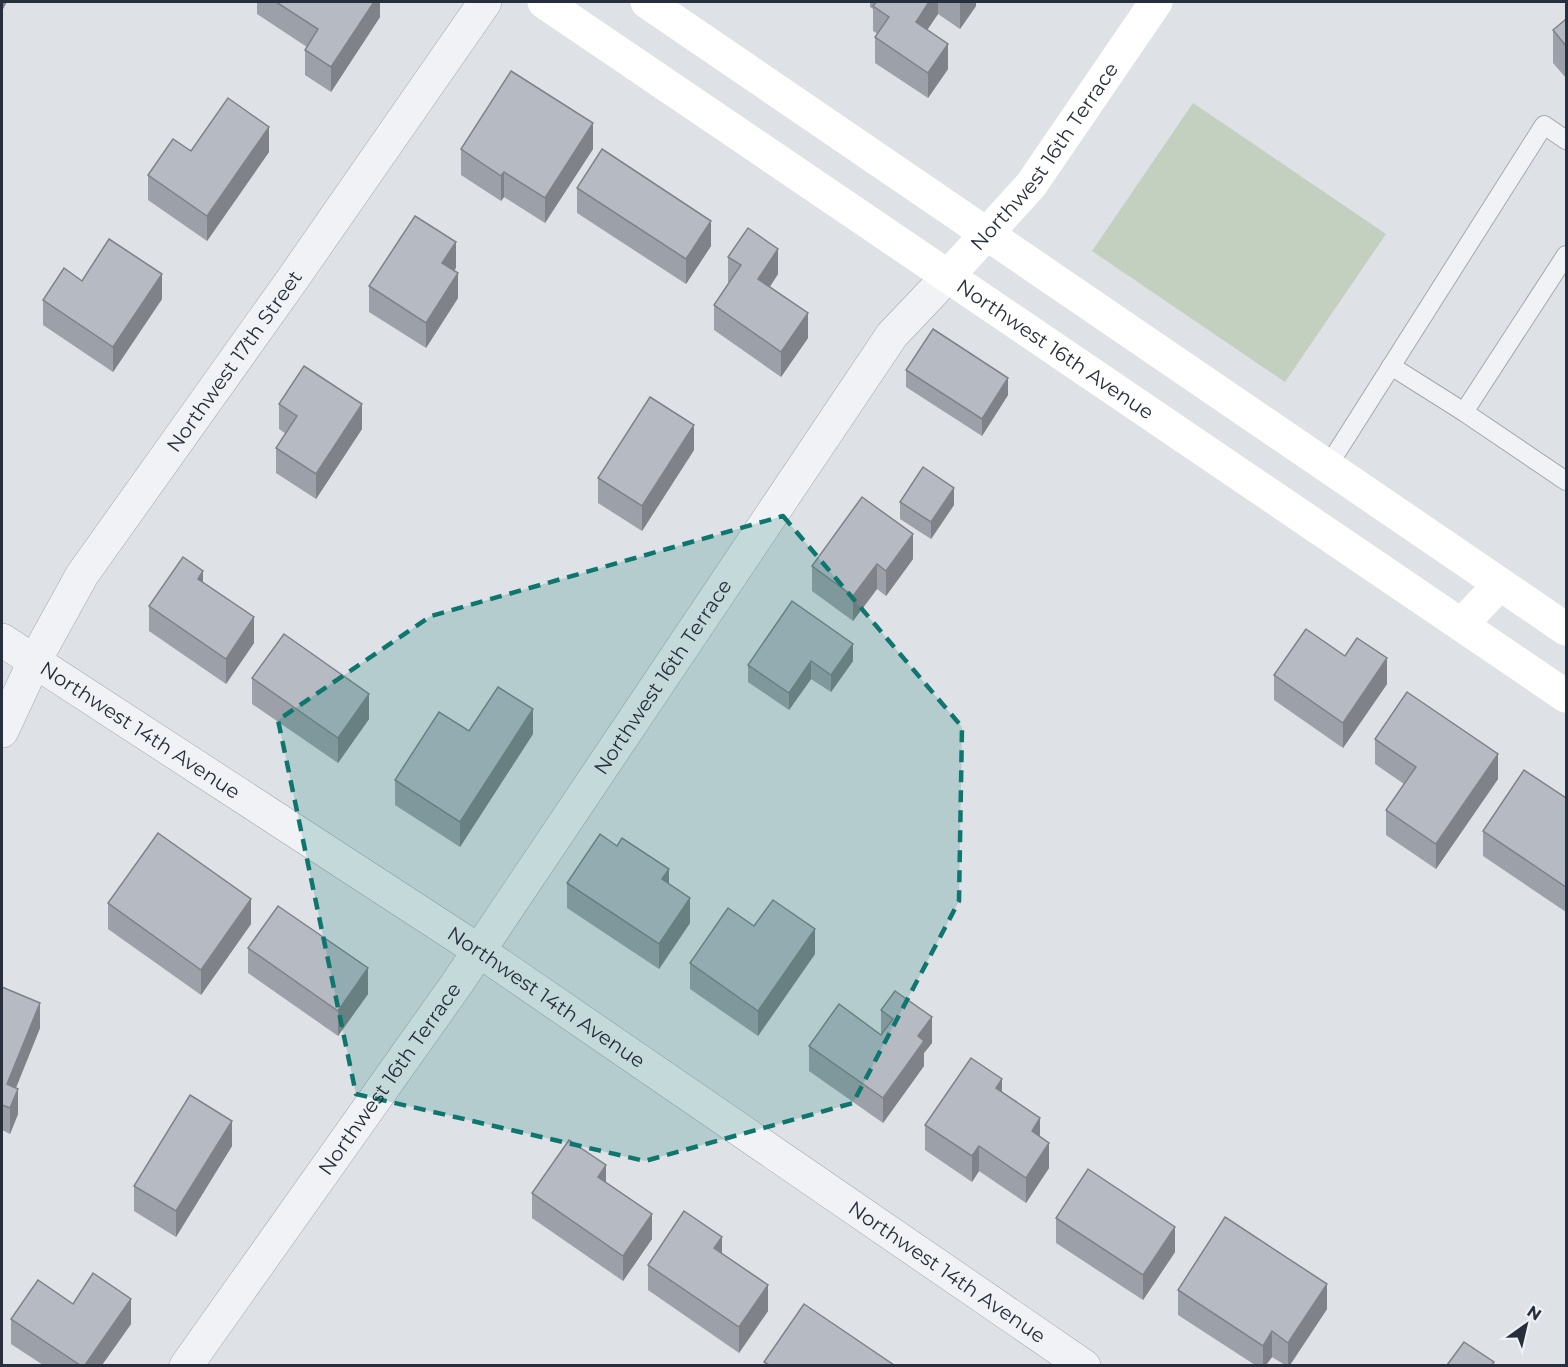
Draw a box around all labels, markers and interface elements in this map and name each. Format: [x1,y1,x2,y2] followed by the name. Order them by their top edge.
[965,58,1123,255] street label: Northwest 16th Terrace
[162,266,307,457] street label: Northwest 17th Street
[952,274,1158,425] street label: Northwest 16th Avenue
[589,575,737,779] street label: Northwest 16th Terrace
[36,656,245,804] street label: Northwest 14th Avenue
[443,921,650,1073] street label: Northwest 14th Avenue
[313,978,466,1180] street label: Northwest 16th Terrace
[844,1196,1050,1348] street label: Northwest 14th Avenue
[1496,1295,1556,1355] north arrow
[1523,1301,1545,1324] text: N

